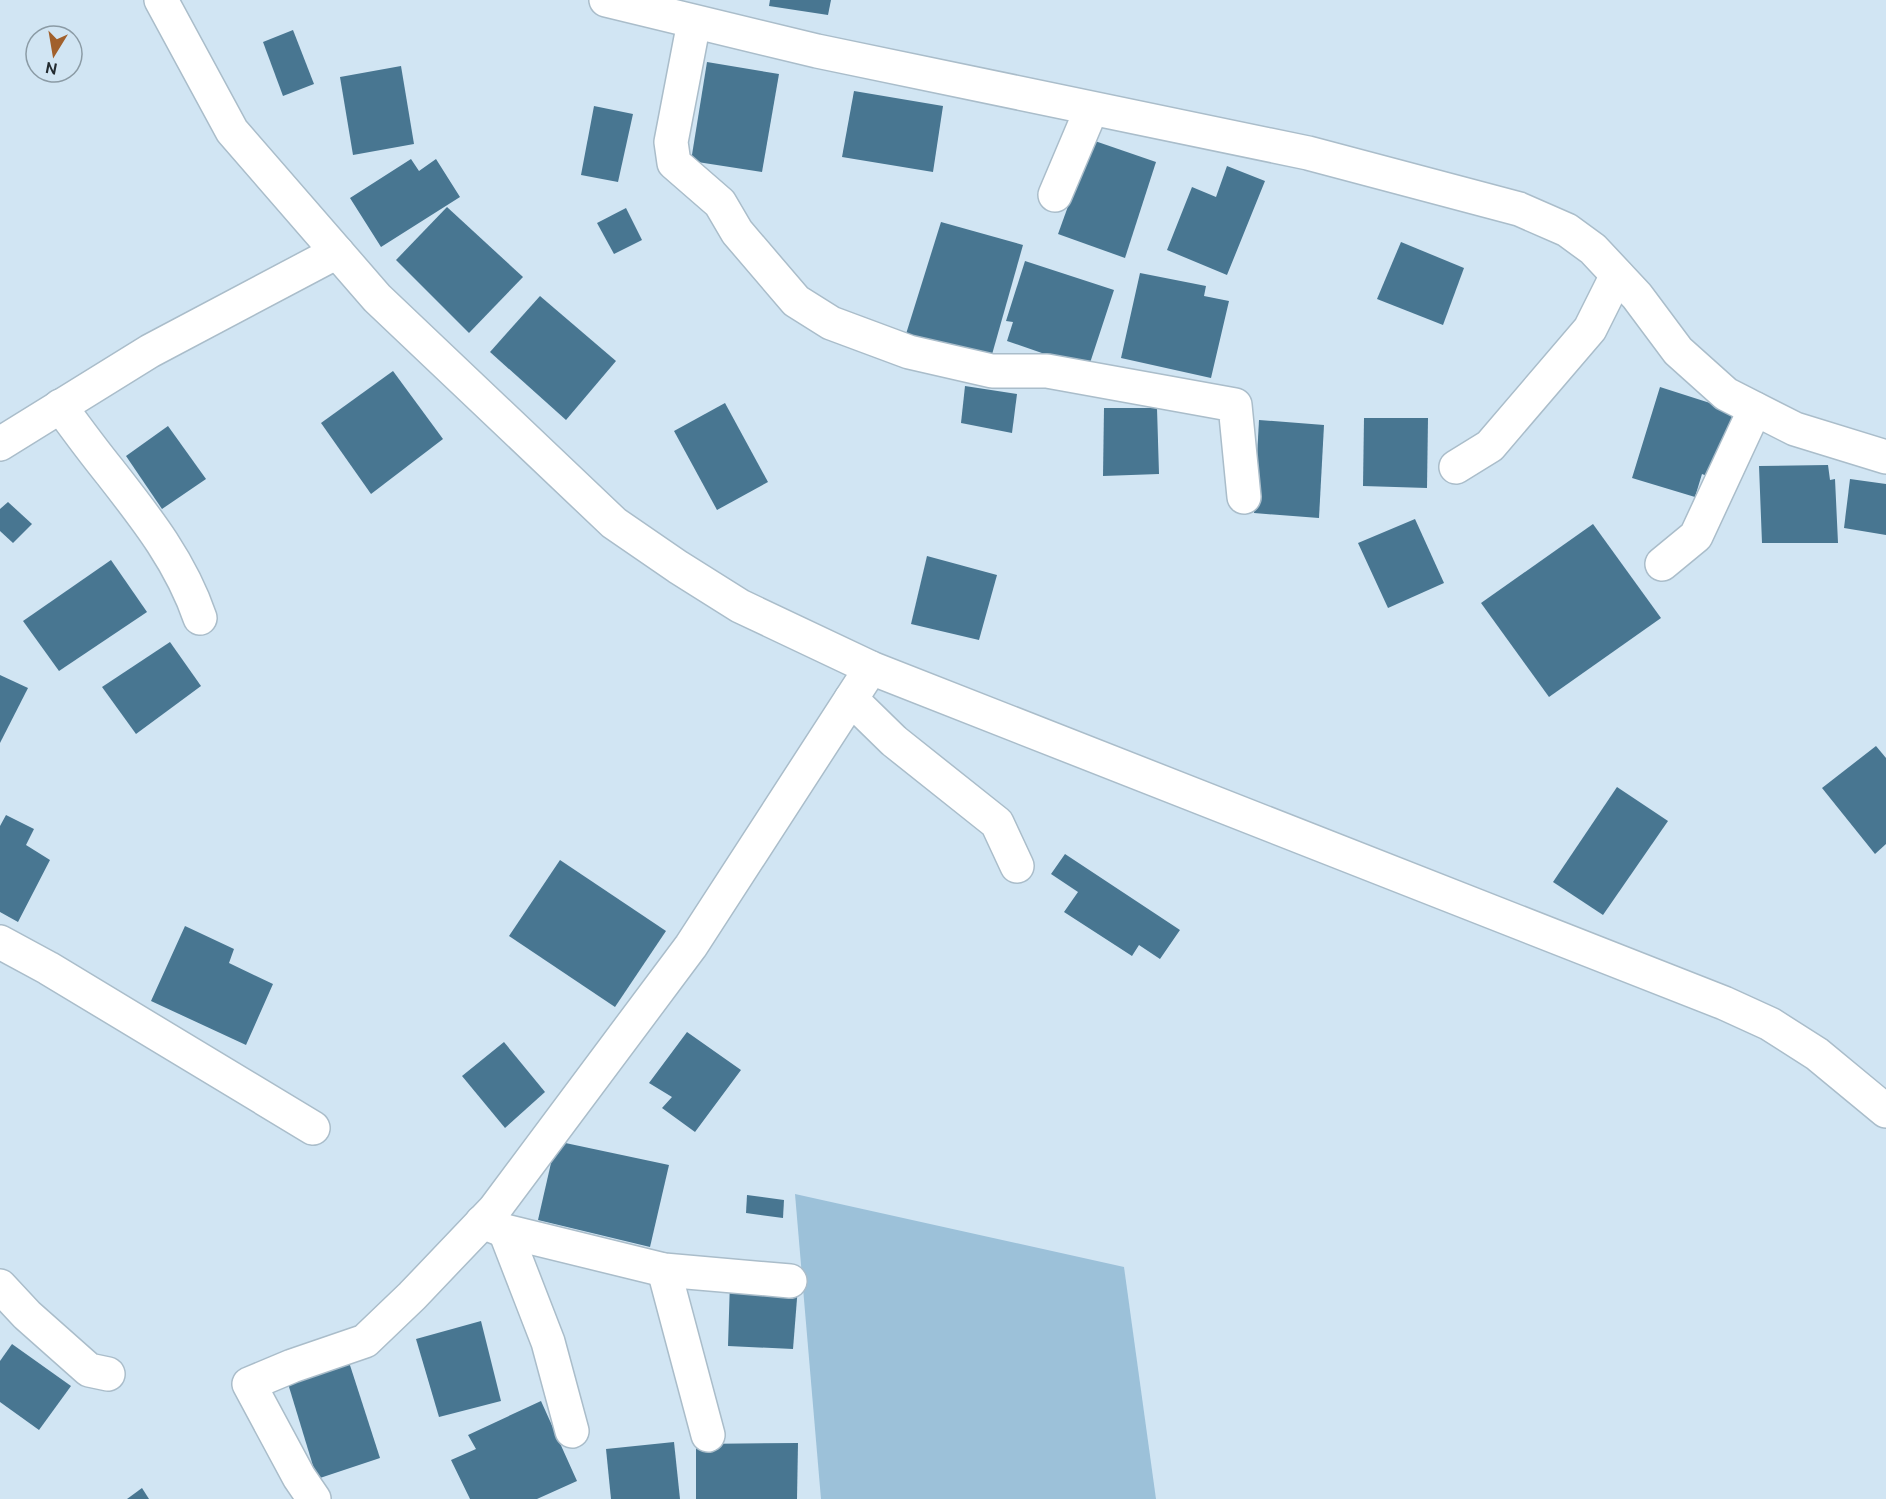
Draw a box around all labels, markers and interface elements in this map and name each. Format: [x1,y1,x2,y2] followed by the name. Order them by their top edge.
[24,24,84,84] north arrow
[44,59,59,79] text: N

